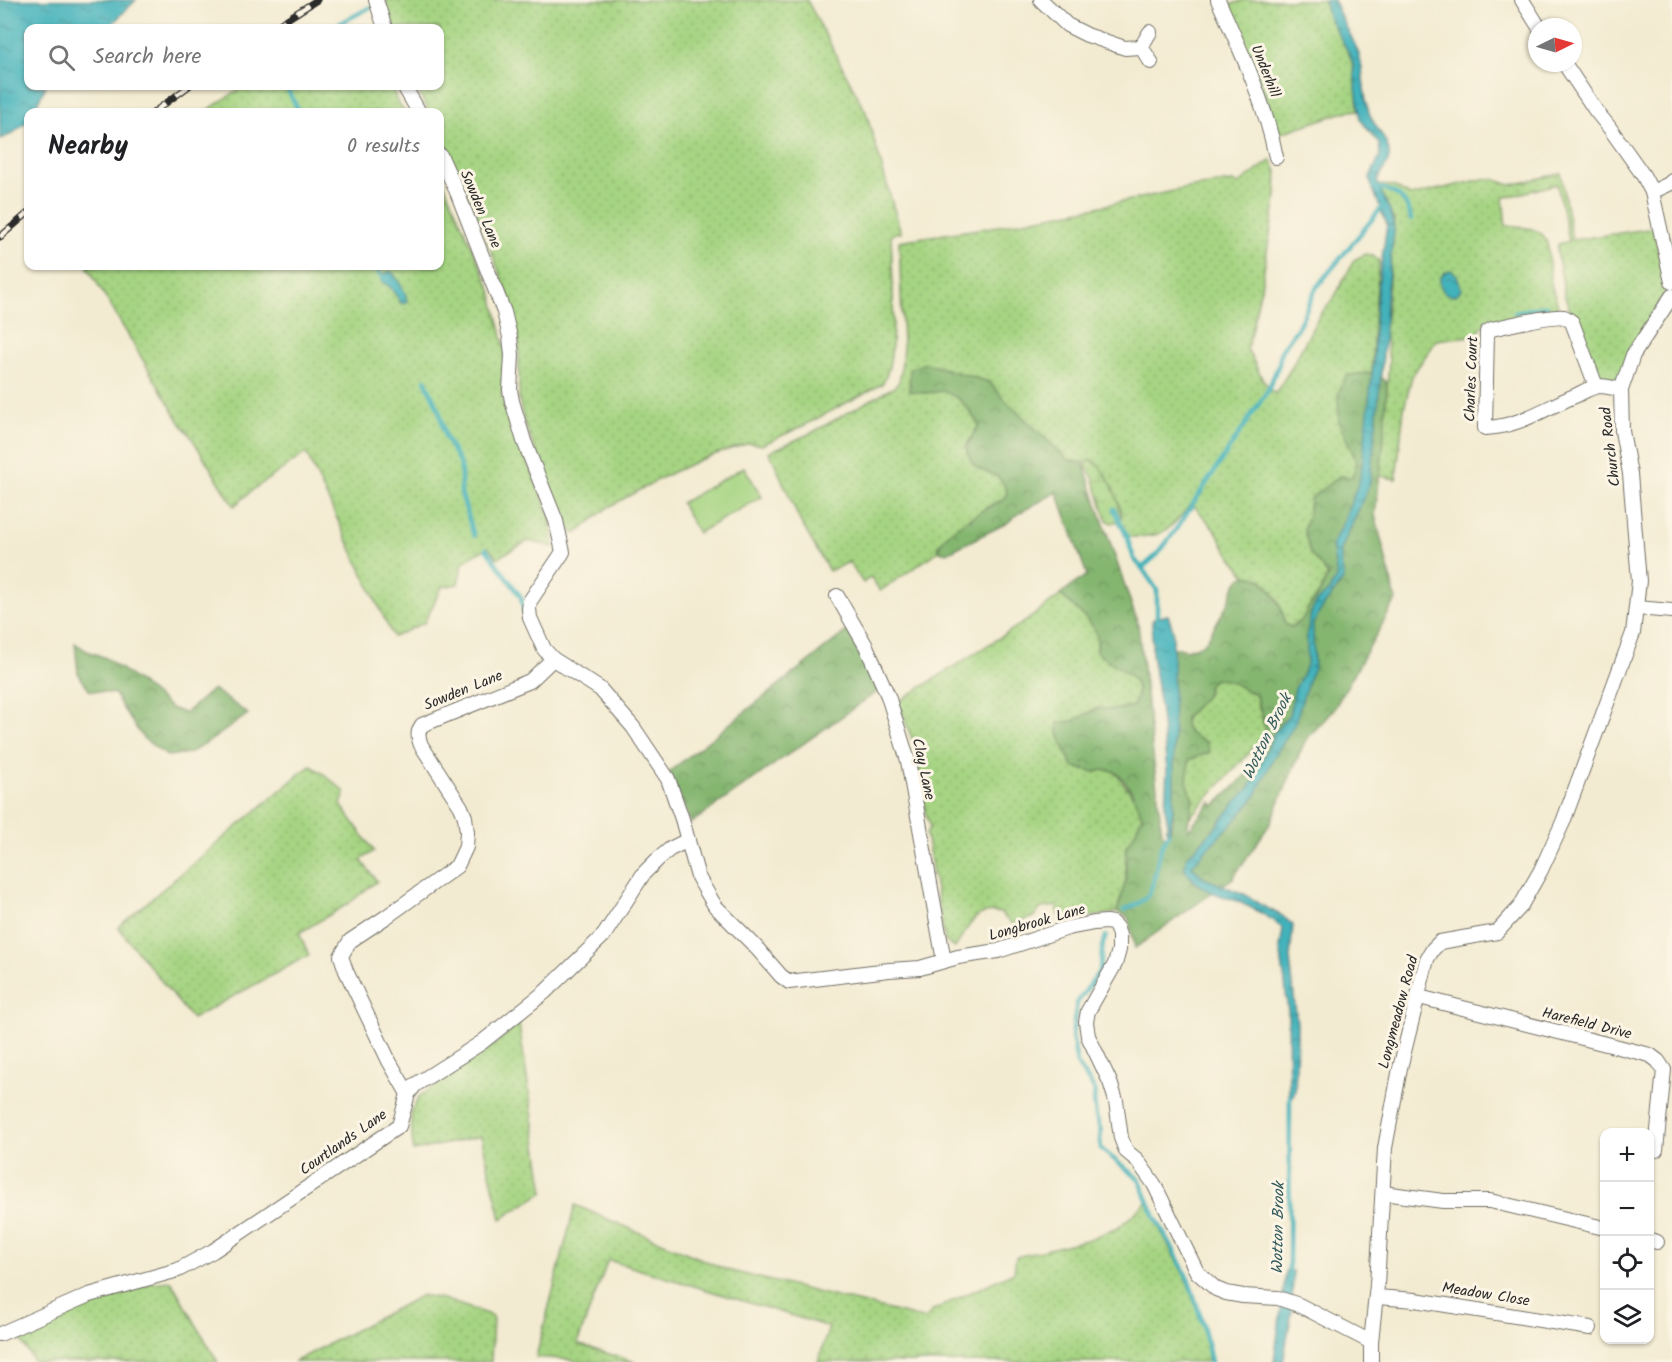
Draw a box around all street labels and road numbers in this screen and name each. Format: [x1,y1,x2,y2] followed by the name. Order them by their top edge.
[1244,41,1287,102] street label: Underhill
[453,166,507,253] street label: Sowden Lane
[1459,336,1485,422] street label: Charles Court
[1594,405,1628,488] street label: Church Road
[420,664,507,718] street label: Sowden Lane
[905,736,941,803] street label: Clay Lane
[986,898,1089,948] street label: Longbrook Lane
[1372,952,1426,1072] street label: Longmeadow Road
[1539,1001,1635,1047] street label: Harefield Drive
[295,1104,393,1182] street label: Courtlands Lane
[1440,1276,1532,1314] street label: Meadow Close

